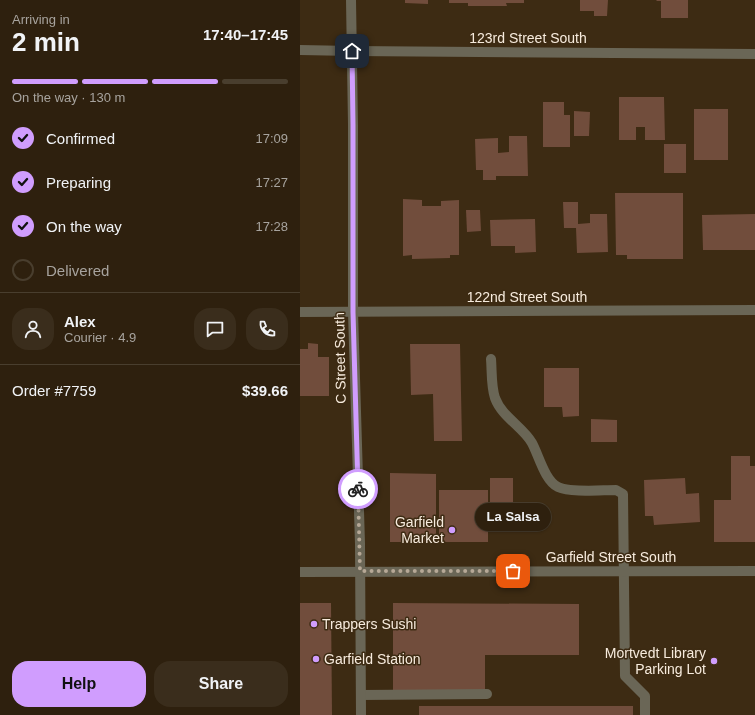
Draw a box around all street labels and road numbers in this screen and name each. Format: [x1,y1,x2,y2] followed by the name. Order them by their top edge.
[469,30,587,46] street label: 123rd Street South
[467,289,587,305] street label: 122nd Street South
[331,312,349,404] street label: C Street South
[546,549,676,565] street label: Garfield Street South

